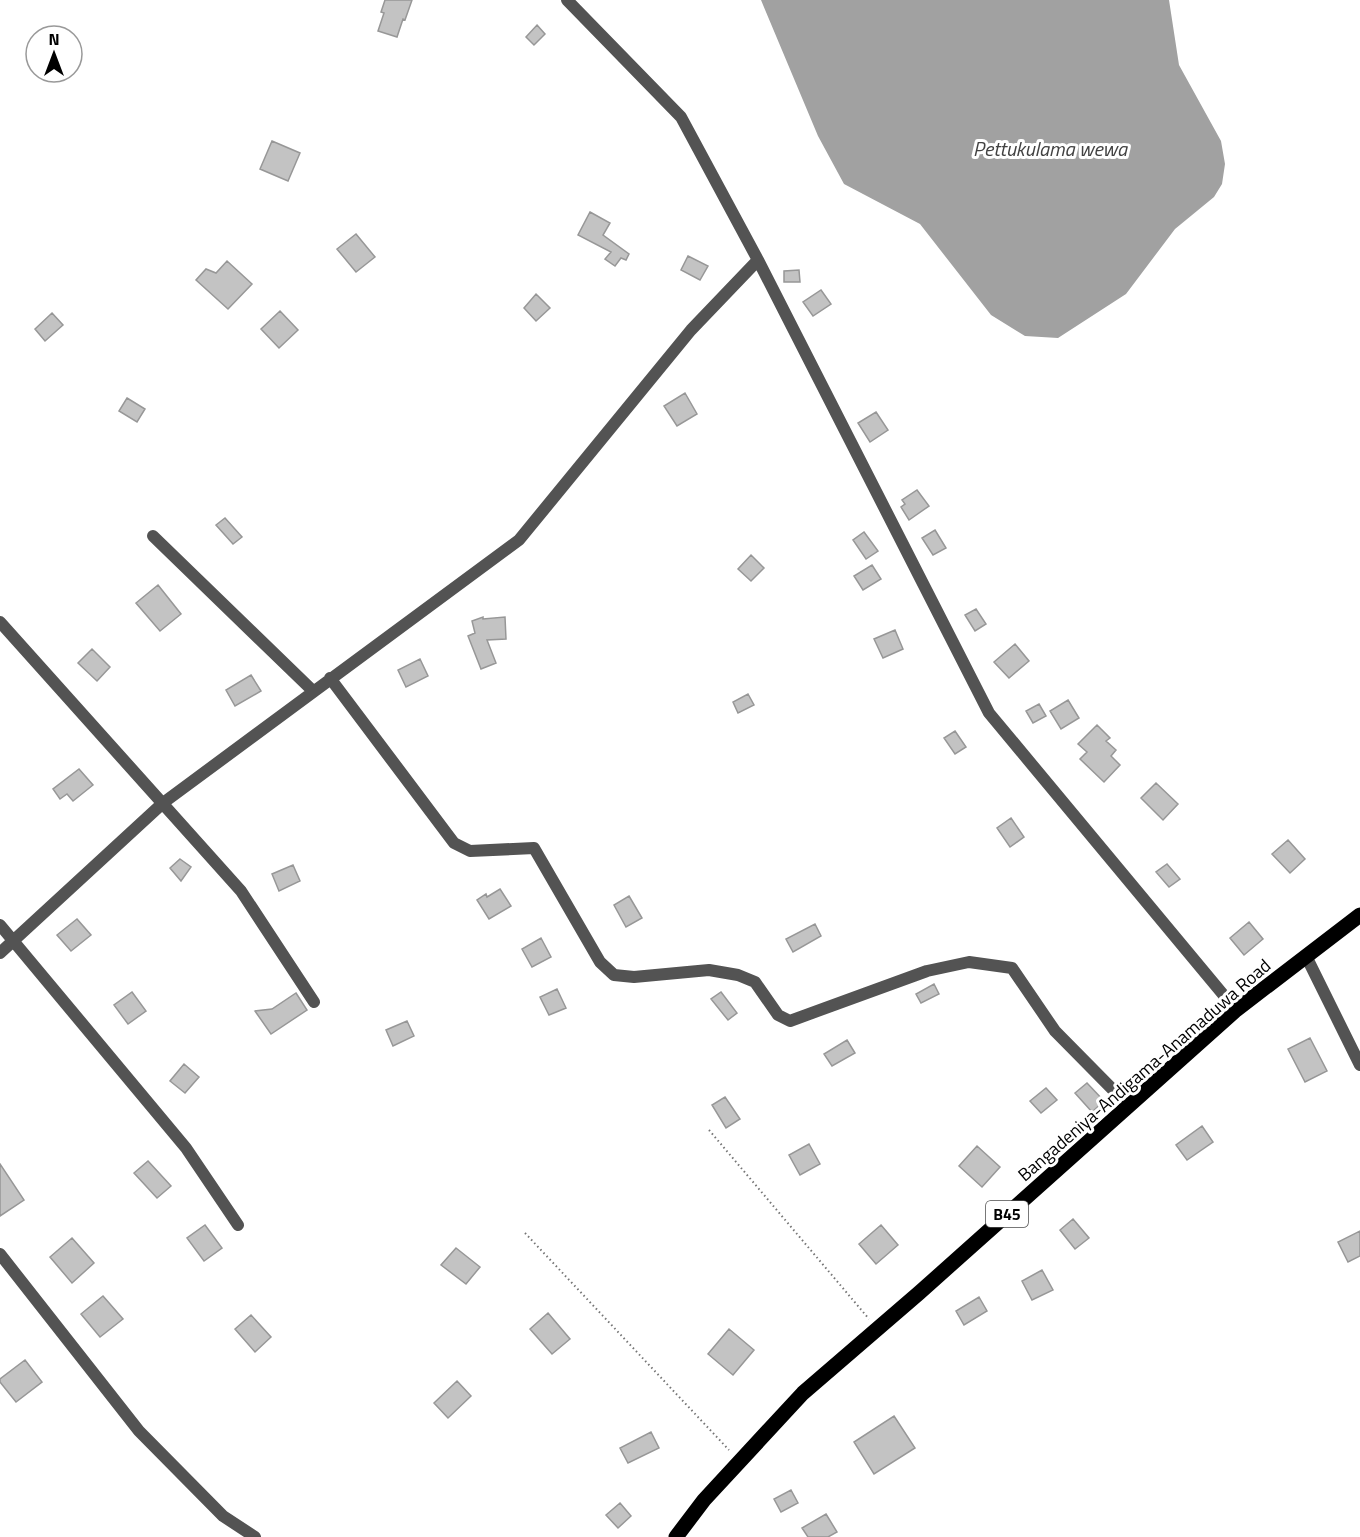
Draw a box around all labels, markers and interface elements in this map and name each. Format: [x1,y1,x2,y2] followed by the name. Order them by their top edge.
[24,24,84,84] north arrow
[48,27,60,51] text: N
[973,133,1128,164] water label: Pettukulama wewa
[1012,952,1276,1188] street label: Bangadeniya-Andigama-Anamaduwa Road
[986,1201,1028,1227] road number: B45

